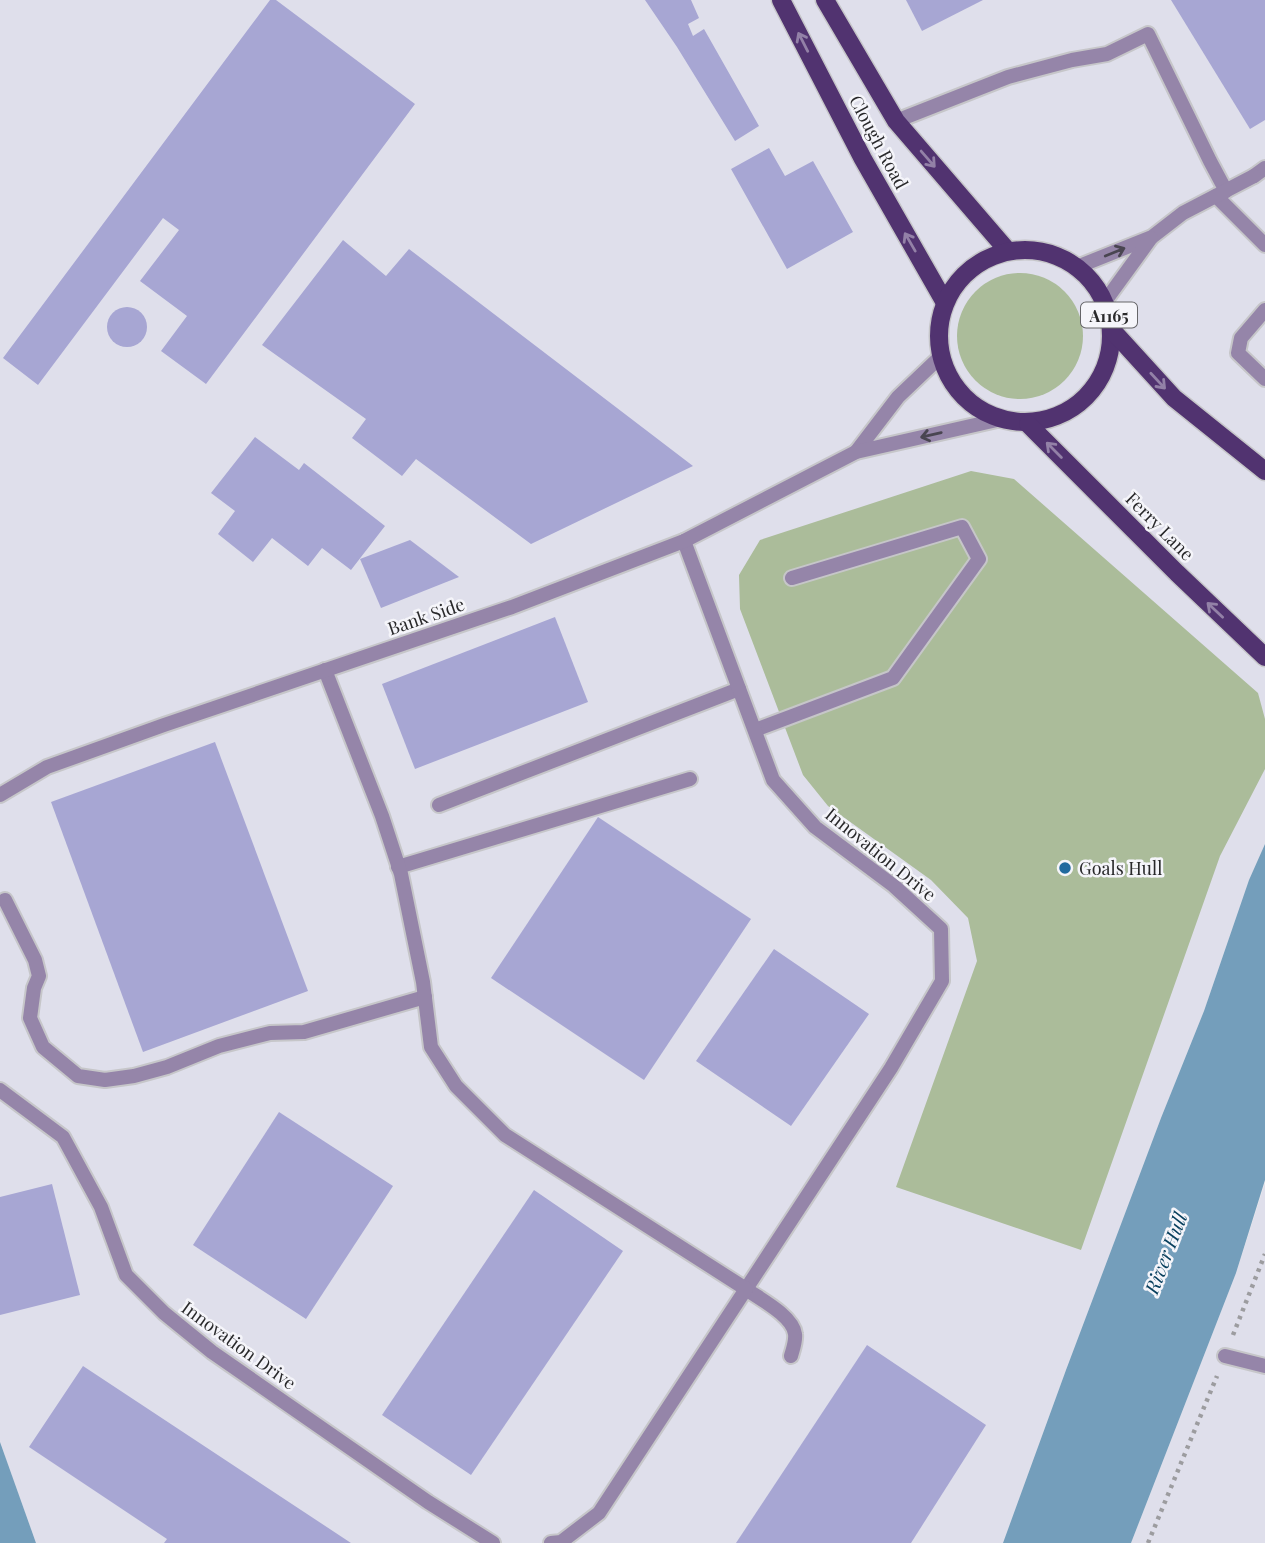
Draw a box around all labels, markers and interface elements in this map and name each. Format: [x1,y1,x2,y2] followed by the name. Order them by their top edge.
[795,32,809,53] one-way arrow
[844,91,914,194] street label: Clough Road
[921,150,936,168] one-way arrow
[903,233,917,253] one-way arrow
[1103,244,1125,257] one-way arrow
[1081,302,1137,328] road number: A1165
[1150,372,1167,389] one-way arrow
[920,429,942,442] one-way arrow
[1045,441,1062,458] one-way arrow
[1121,487,1199,565] street label: Ferry Lane
[384,592,468,640] street label: Bank Side
[1207,601,1224,618] one-way arrow
[821,802,941,906] street label: Innovation Drive
[1079,856,1162,880] place label: Goals Hull
[1057,860,1073,876] marker: Goals Hull
[1137,1208,1193,1298] water label: River Hull
[177,1295,301,1395] street label: Innovation Drive

